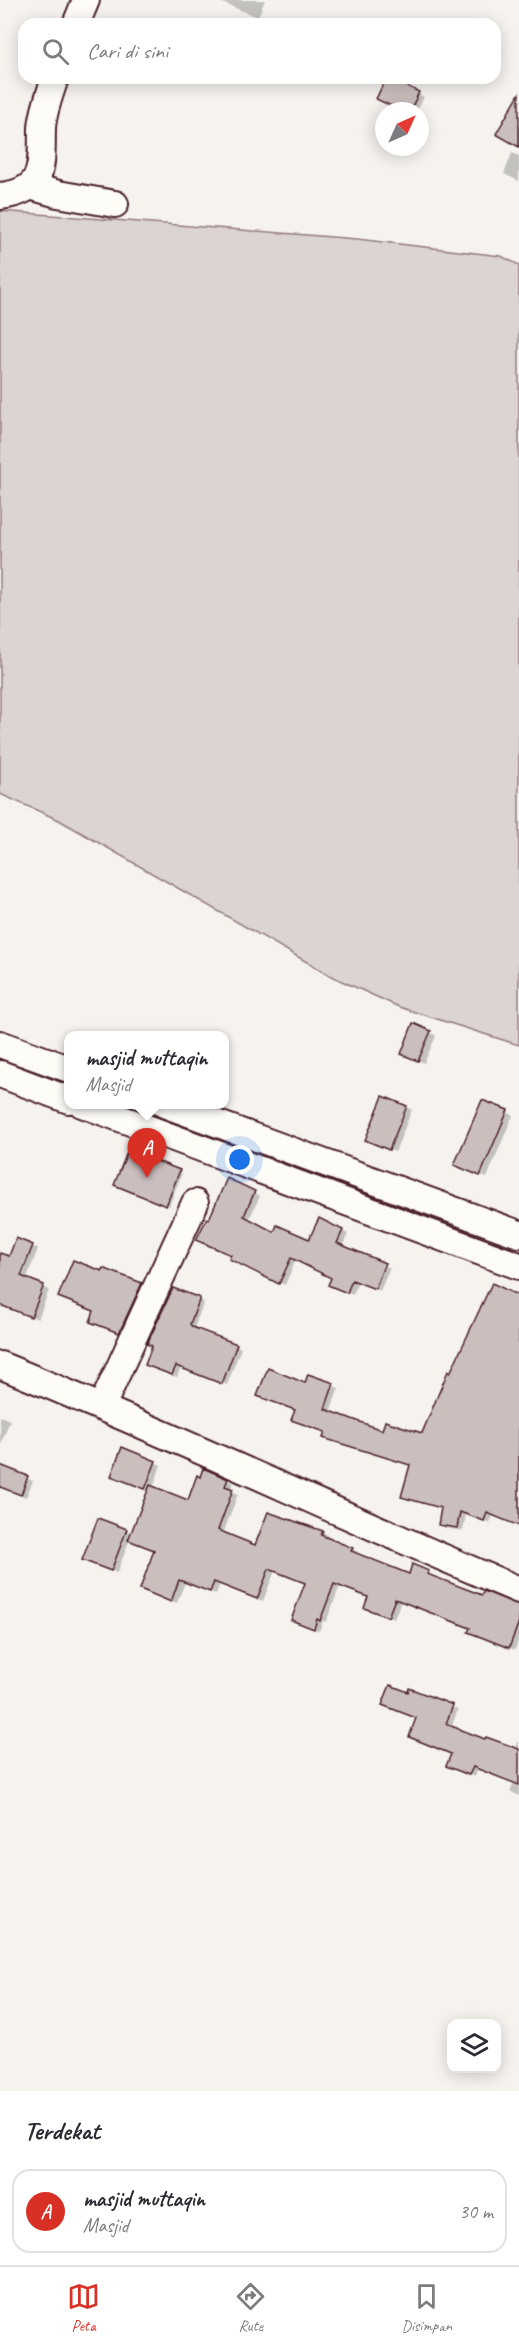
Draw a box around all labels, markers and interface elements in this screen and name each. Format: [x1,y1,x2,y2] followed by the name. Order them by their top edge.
[18,18,501,84] search box
[39,35,72,68] icon: search
[87,37,168,65] text: Cari di sini
[375,102,429,156] north arrow
[64,1031,229,1109] popup
[86,1044,207,1072] text: masjid muttaqin
[86,1072,131,1097] text: Masjid
[128,1128,166,1178] pin: A
[225,1145,254,1174] your location
[447,2019,501,2073] map controls
[447,2019,501,2073] button: layers
[24,2114,100,2147] text: Terdekat
[83,2185,205,2213] text: masjid muttaqin
[40,2199,51,2224] text: A
[459,2199,493,2224] text: 30 m
[83,2213,129,2238] text: Masjid
[67,2280,100,2336] tab: Peta
[234,2280,267,2336] tab: Rute
[401,2280,452,2336] tab: Disimpan

